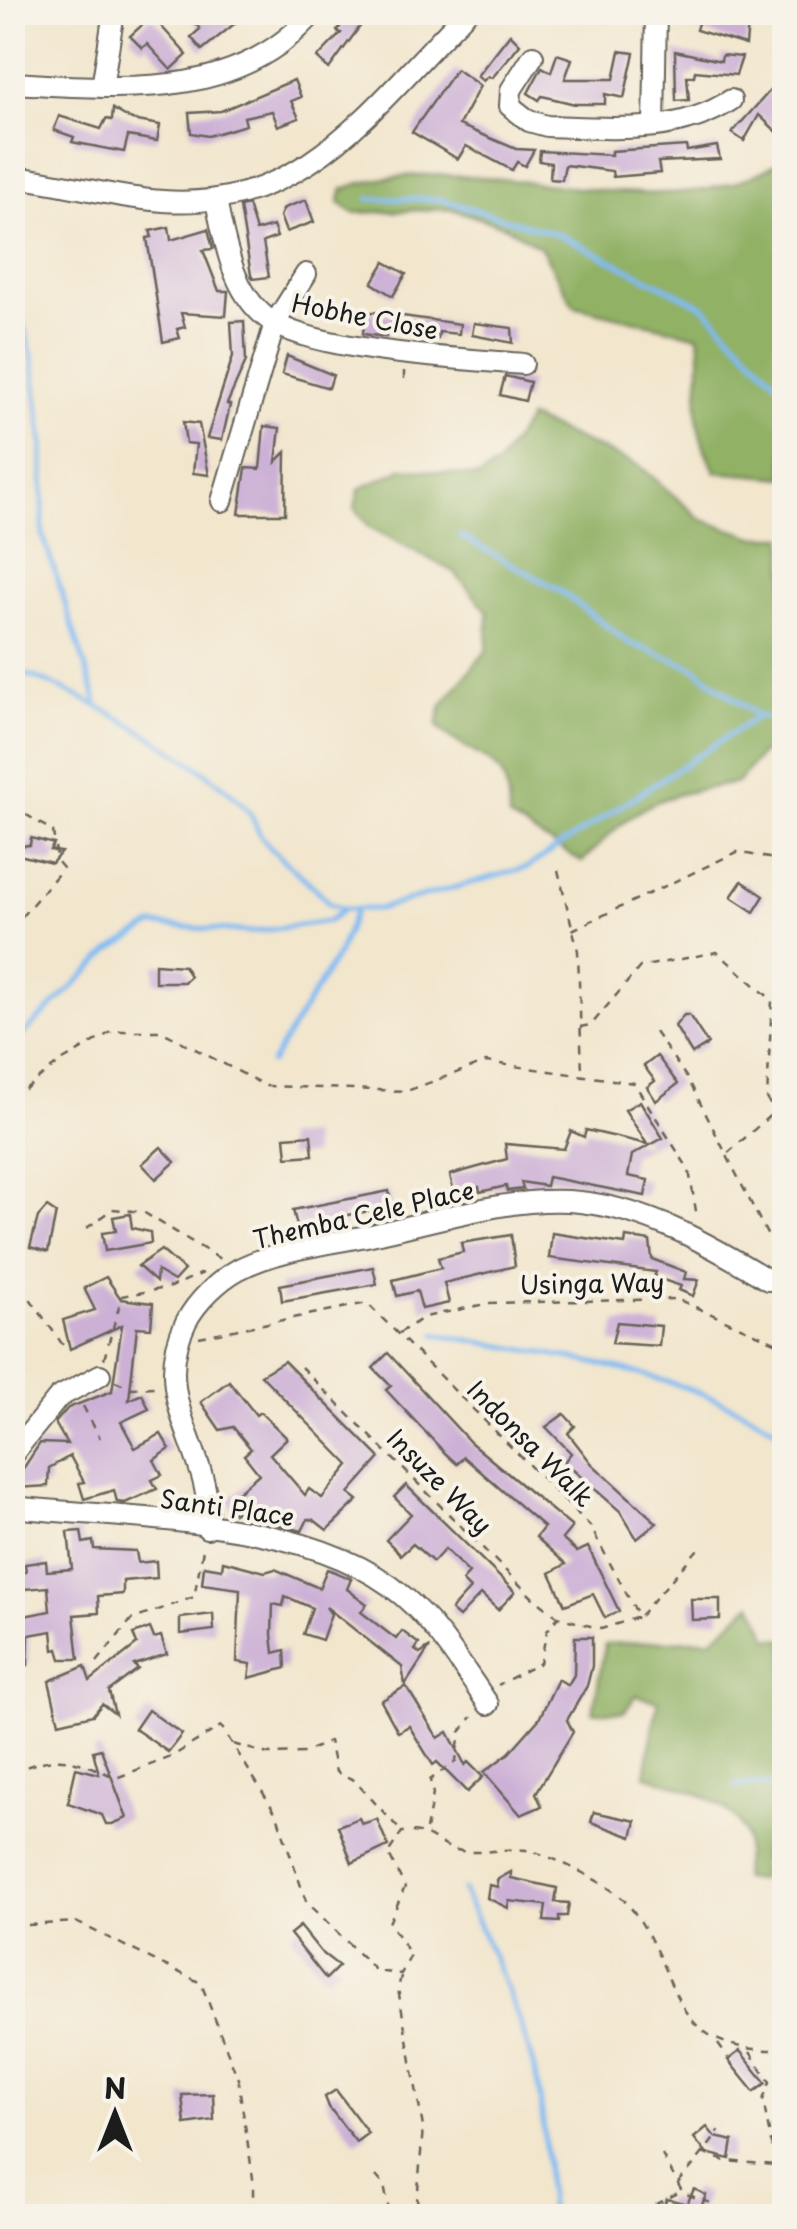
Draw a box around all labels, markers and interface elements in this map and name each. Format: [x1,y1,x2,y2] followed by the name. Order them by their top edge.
[288,283,442,349] street label: Hobhe Close
[249,1170,477,1258] street label: Themba Cele Place
[519,1263,665,1303] street label: Usinga Way
[459,1371,603,1515] street label: Indonsa Walk
[379,1420,501,1542] street label: Insuze Way
[158,1479,296,1535] street label: Santi Place
[65,2064,165,2164] north arrow
[104,2066,126,2109] text: N

